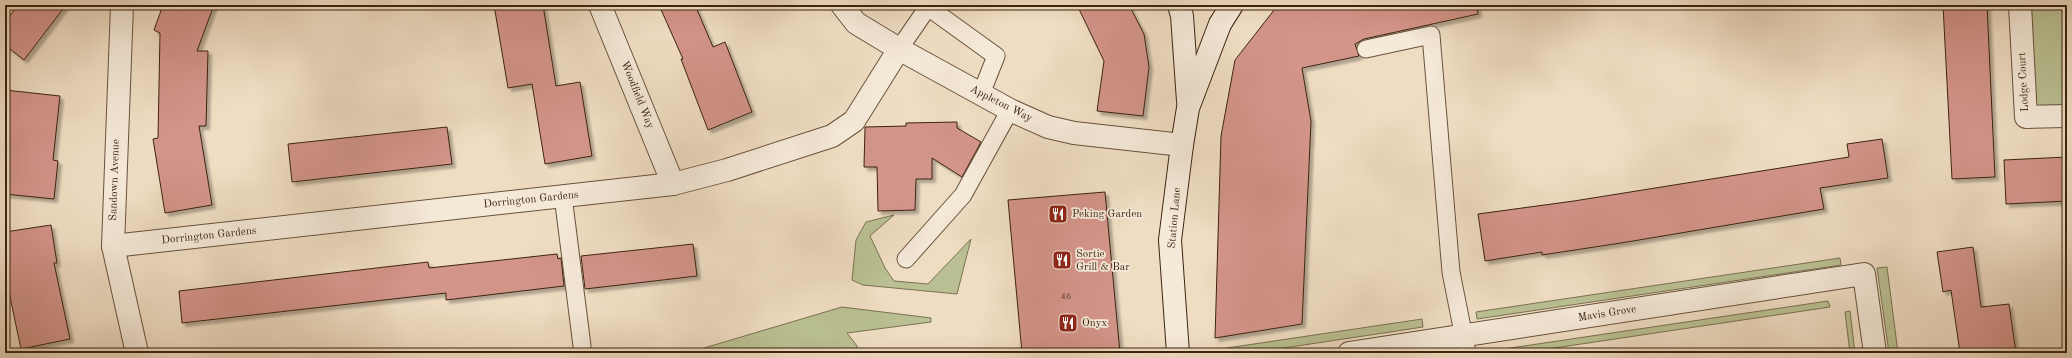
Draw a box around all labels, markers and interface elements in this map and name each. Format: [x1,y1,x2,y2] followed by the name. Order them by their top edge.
[2017,52,2031,112] street label: Lodge Court
[618,60,656,131] street label: Woodfield Way
[968,84,1034,124] street label: Appleton Way
[108,139,122,221] street label: Sandown Avenue
[1167,187,1183,249] street label: Station Lane
[483,190,579,210] street label: Dorrington Gardens
[1047,203,1069,225] restaurant icon: Peking Garden
[1072,209,1142,220] place label: Peking Garden
[161,226,257,246] street label: Dorrington Gardens
[1051,249,1073,271] restaurant icon: Sortie Grill & Bar
[1076,249,1130,273] place label: Sortie Grill & Bar
[1061,292,1071,301] house number: 46
[1577,304,1637,324] street label: Mavis Grove
[1057,312,1079,334] restaurant icon: Onyx
[1082,318,1107,329] place label: Onyx

